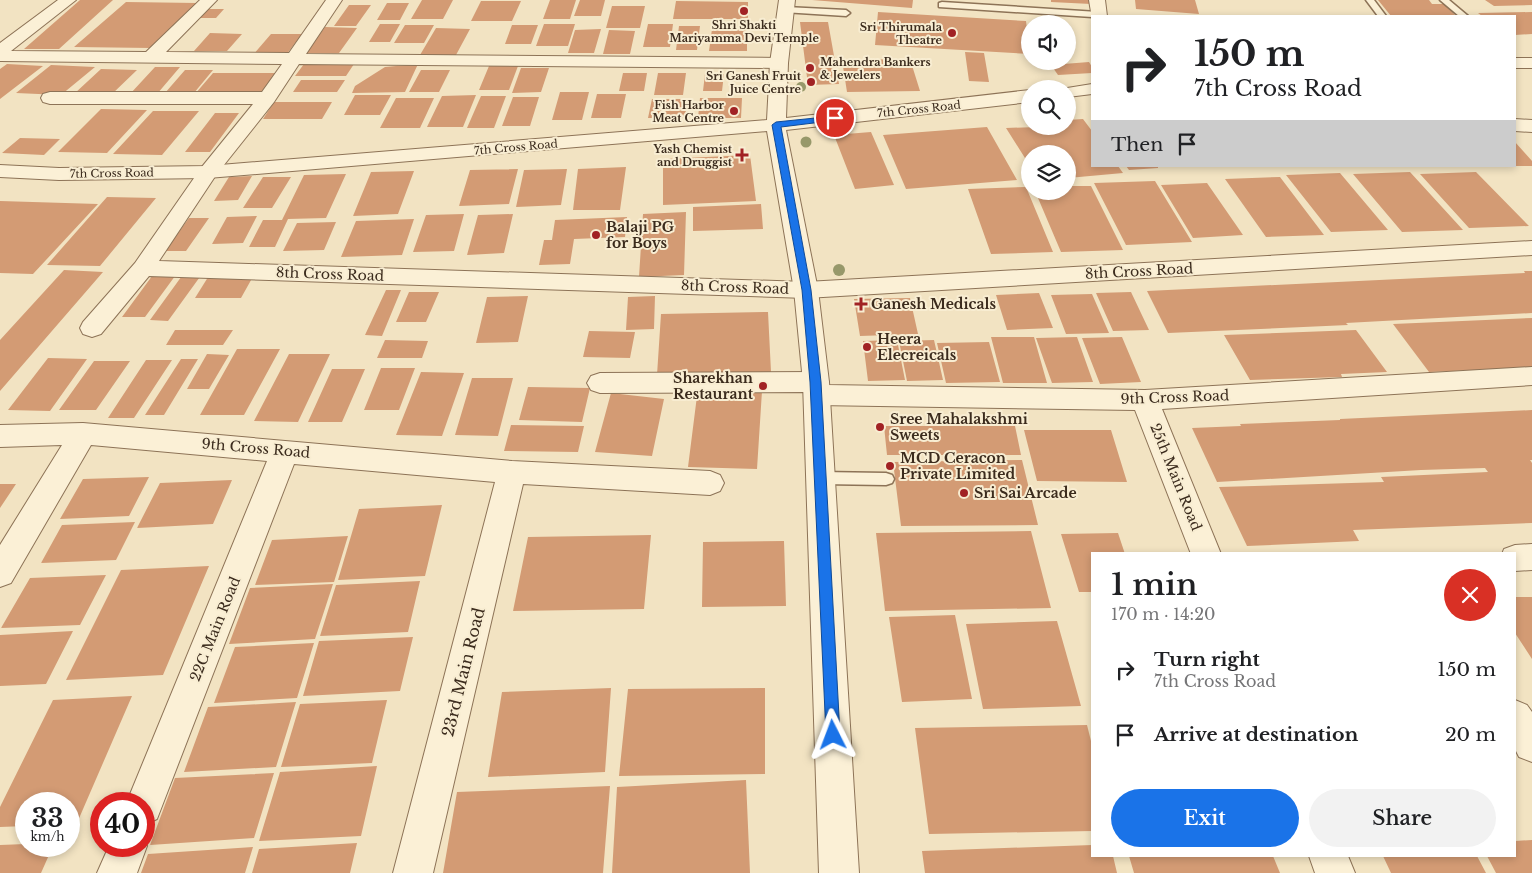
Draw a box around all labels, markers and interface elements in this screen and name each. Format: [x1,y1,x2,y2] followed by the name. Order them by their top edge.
[738,5,750,17] marker: Shri Shakti Mariyamma Devi Temple
[1021,15,1076,200] map controls
[1021,15,1076,70] button: sound
[669,18,819,45] place label: Shri Shakti Mariyamma Devi Temple
[860,20,943,47] place label: Sri Thirumala Theatre
[946,27,958,39] marker: Sri Thirumala Theatre
[1194,32,1305,75] text: 150 m
[1111,35,1176,100] icon: right
[820,55,931,82] place label: Mahendra Bankers & Jewelers
[804,62,816,74] marker: Mahendra Bankers & Jewelers
[706,69,802,96] place label: Sri Ganesh Fruit Juice Centre
[1194,75,1362,102] text: 7th Cross Road
[805,76,817,88] marker: Sri Ganesh Fruit Juice Centre
[1021,80,1076,135] button: search
[814,97,856,139] pin
[652,98,725,125] place label: Fish Harbor Meat Centre
[877,98,962,120] street label: 7th Cross Road
[821,104,849,132] icon: arrive
[728,105,740,117] marker: Fish Harbor Meat Centre
[1173,130,1201,158] icon: arrive
[1111,133,1163,156] text: Then
[474,136,559,158] street label: 7th Cross Road
[653,142,733,169] place label: Yash Chemist and Druggist
[1021,145,1076,200] button: layers
[736,149,748,161] marker: Yash Chemist and Druggist
[70,165,155,181] street label: 7th Cross Road
[606,218,675,252] place label: Balaji PG for Boys
[590,229,602,241] marker: Balaji PG for Boys
[1084,259,1194,283] street label: 8th Cross Road
[276,263,385,285] street label: 8th Cross Road
[681,276,790,298] street label: 8th Cross Road
[871,295,996,313] place label: Ganesh Medicals
[855,298,867,310] marker: Ganesh Medicals
[877,330,957,364] place label: Heera Elecreicals
[861,341,873,353] marker: Heera Elecreicals
[673,369,754,403] place label: Sharekhan Restaurant
[757,380,769,392] marker: Sharekhan Restaurant
[1120,386,1230,408] street label: 9th Cross Road
[890,410,1028,444] place label: Sree Mahalakshmi Sweets
[874,421,886,433] marker: Sree Mahalakshmi Sweets
[1146,421,1206,534] street label: 25th Main Road
[201,434,312,462] street label: 9th Cross Road
[900,449,1015,483] place label: MCD Ceracon Private Limited
[884,460,896,472] marker: MCD Ceracon Private Limited
[974,484,1077,502] place label: Sri Sai Arcade
[958,487,970,499] marker: Sri Sai Arcade
[1111,566,1197,603] text: 1 min
[1444,569,1496,621] button: close
[186,574,244,684] street label: 22C Main Road
[1111,604,1215,624] text: 170 m · 14:20
[437,605,489,739] street label: 23rd Main Road
[1154,648,1260,671] text: Turn right
[1111,656,1139,684] icon: right
[1437,658,1496,681] text: 150 m
[1154,671,1276,691] text: 7th Cross Road
[806,708,858,760] position arrow
[1111,721,1139,749] icon: arrive
[1154,723,1358,746] text: Arrive at destination
[1445,723,1496,746] text: 20 m
[1111,789,1299,847] button: Exit
[1309,789,1496,847] button: Share
[90,792,155,857] speed limit sign: 40
[32,803,63,834] text: 33
[30,829,65,844] text: km/h

